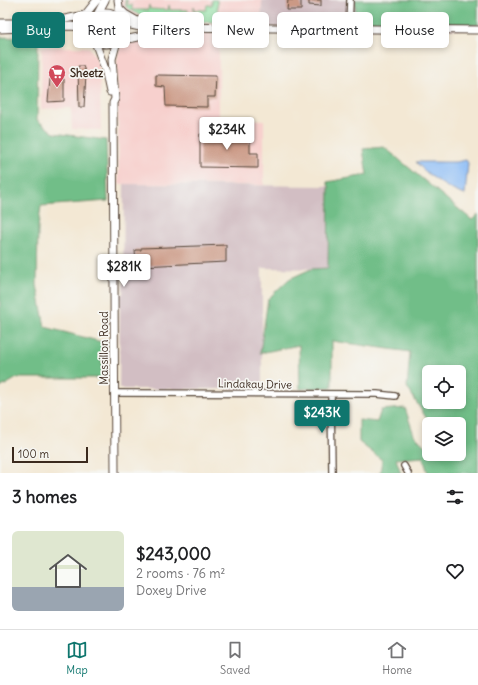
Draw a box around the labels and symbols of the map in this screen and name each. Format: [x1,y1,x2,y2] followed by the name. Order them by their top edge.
[47,63,67,88] supermarket icon: Sheetz
[70,66,104,80] place label: Sheetz
[199,117,255,151] pin: $234K
[96,254,152,288] pin: $281K
[97,311,111,385] street label: Massillon Road
[218,376,292,392] street label: Lindakay Drive
[294,400,350,434] pin: $243K
[12,445,88,464] scale bar

